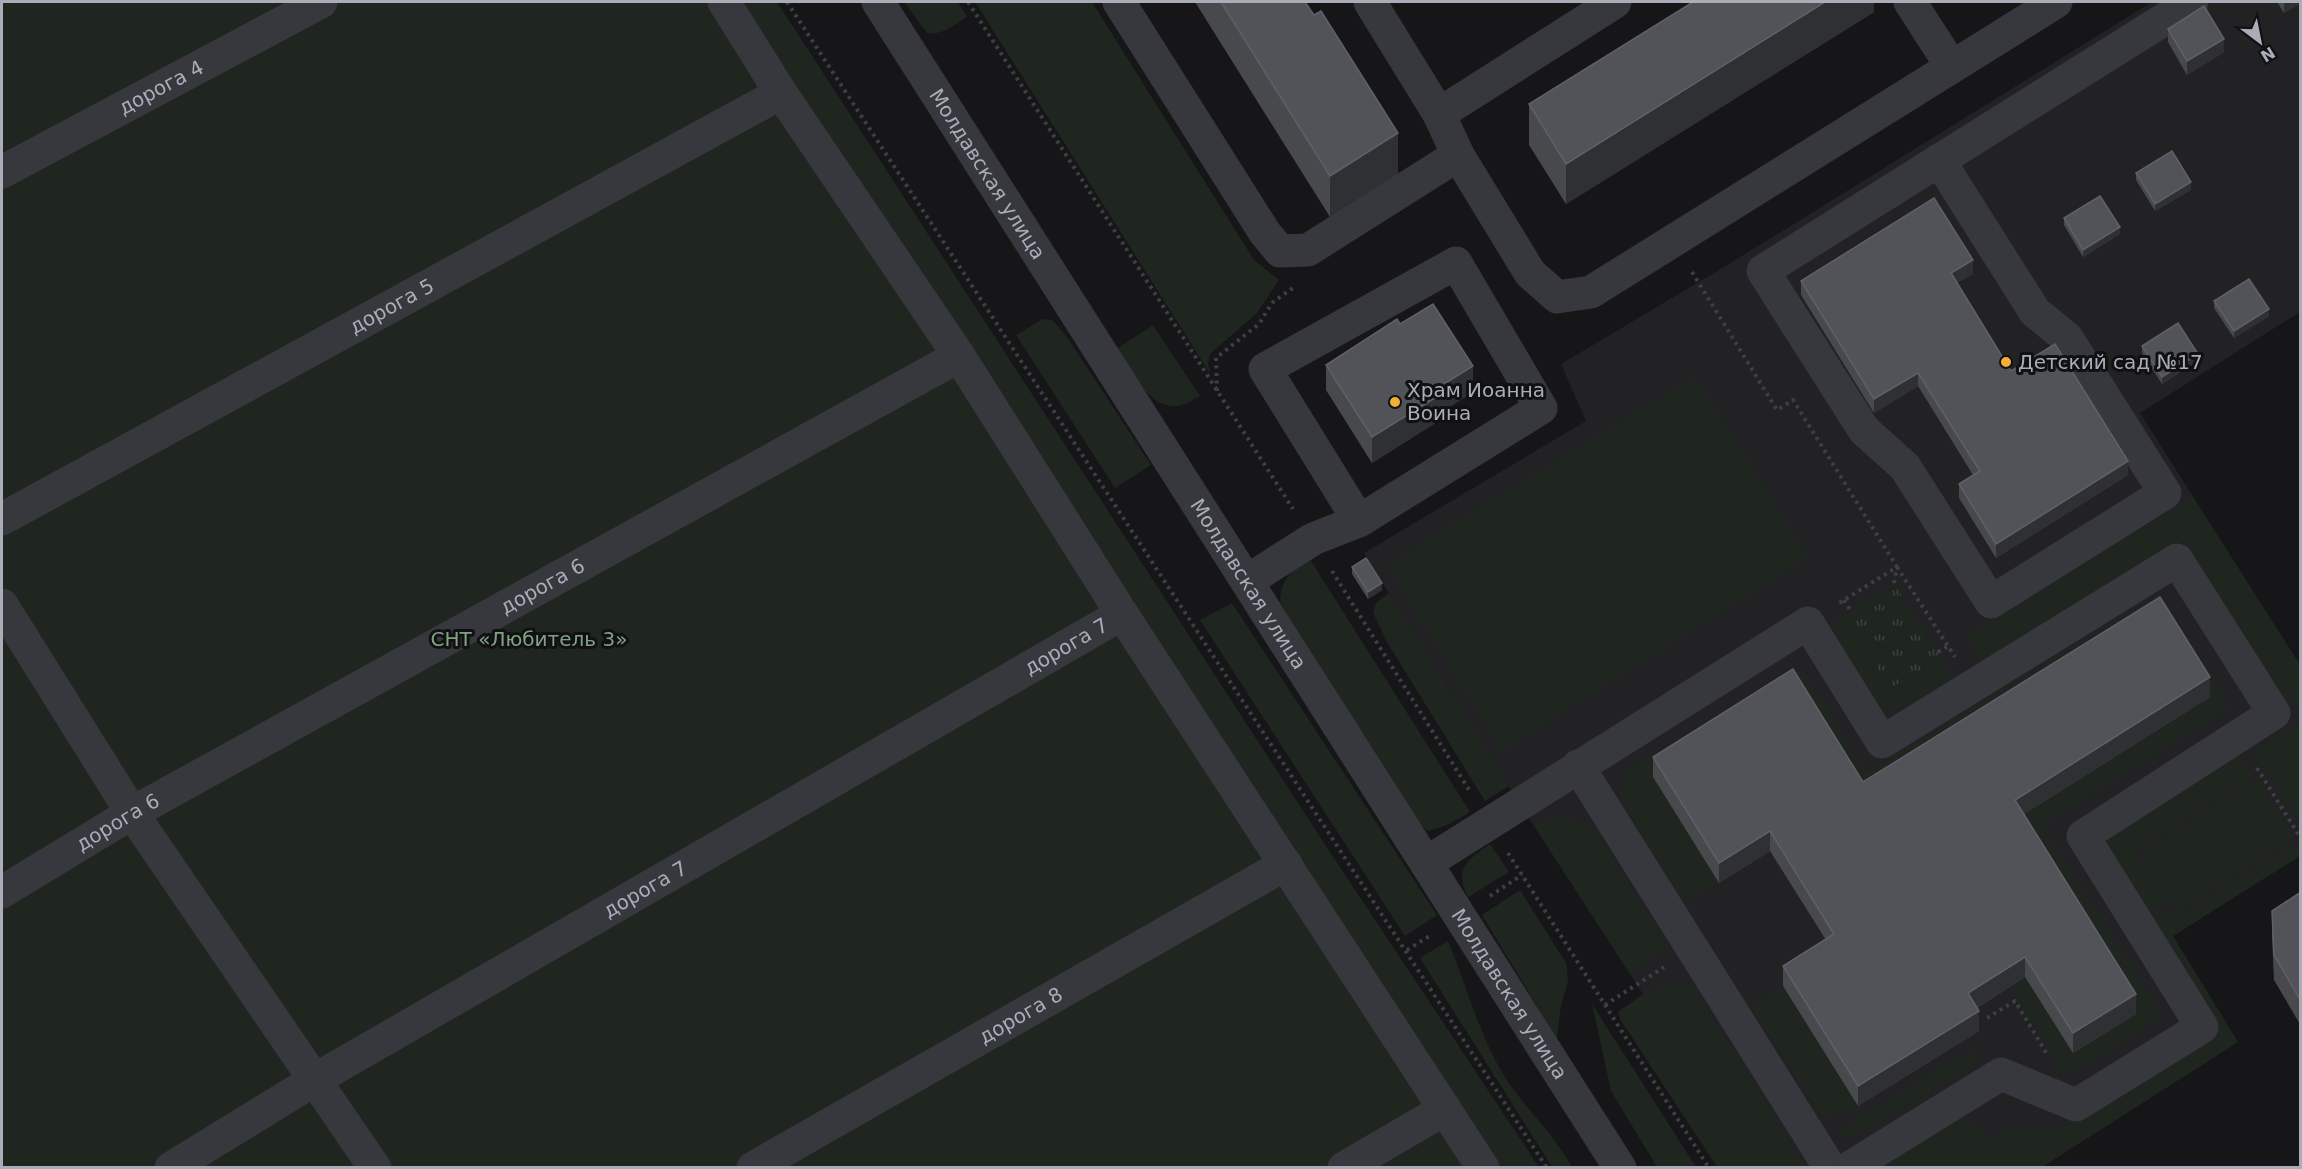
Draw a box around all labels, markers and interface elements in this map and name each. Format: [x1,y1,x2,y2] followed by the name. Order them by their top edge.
[2230,12,2290,72] north arrow
[2257,43,2278,66] text: N
[114,55,207,120] street label: дорога 4
[924,84,1051,264] street label: Молдавская улица
[345,273,438,339] street label: дорога 5
[2018,350,2203,374] place label: Детский сад №17
[1999,355,2013,369] marker: Детский сад №17
[1407,378,1545,425] place label: Храм Иоанна Воина
[1388,395,1402,409] marker: Храм Иоанна Воина
[1185,494,1312,674] street label: Молдавская улица
[496,553,589,619] street label: дорога 6
[1020,613,1112,680] street label: дорога 7
[431,627,627,651] park label: СНТ «Любитель 3»
[71,788,163,856] street label: дорога 6
[599,856,691,923] street label: дорога 7
[1446,904,1573,1084] street label: Молдавская улица
[974,982,1067,1049] street label: дорога 8

